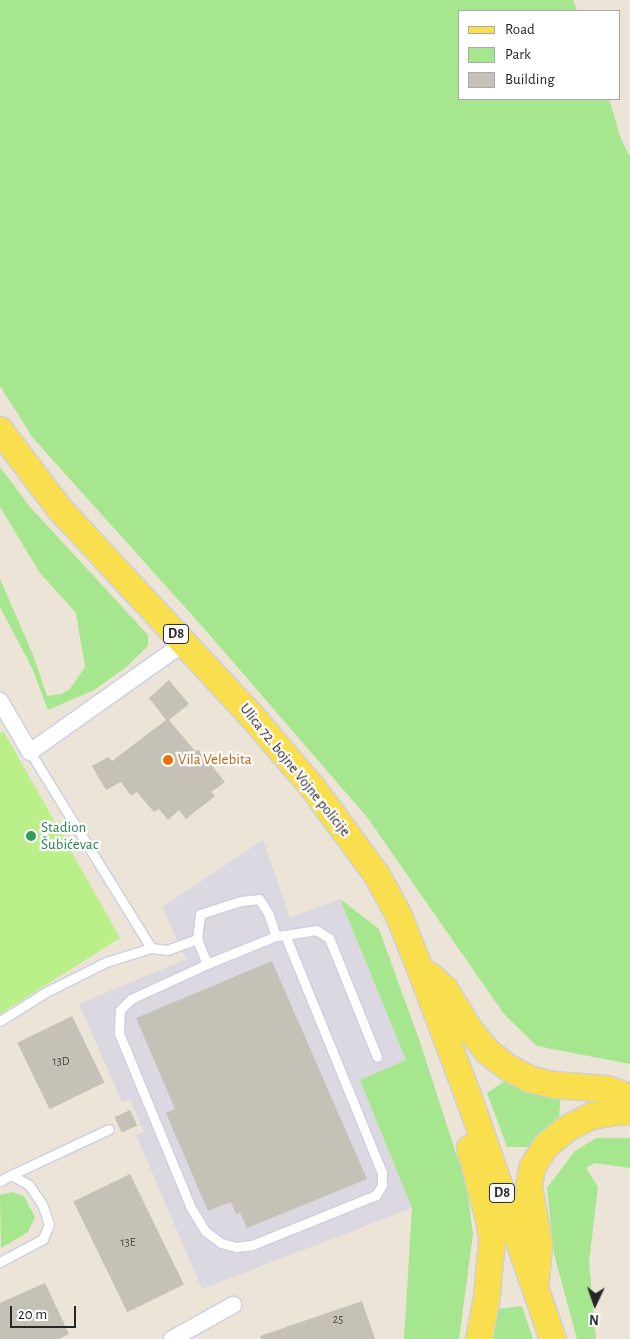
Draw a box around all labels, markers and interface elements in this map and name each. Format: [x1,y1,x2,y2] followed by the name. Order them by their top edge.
[458,10,620,100] legend
[505,22,535,37] text: Road
[505,47,531,62] text: Park
[505,72,555,87] text: Building
[162,622,190,646] road number: D8
[236,700,354,840] street label: Ulica 72. bojne Vojne policije
[178,751,252,769] place label: Vila Velebita
[162,754,174,766] marker: Vila Velebita
[41,818,99,853] place label: Stadion Šubićevac
[25,830,37,842] marker: Stadion Šubićevac
[53,1055,69,1069] house number: 13D
[488,1182,516,1204] road number: D8
[121,1236,135,1250] house number: 13E
[570,1279,620,1329] north arrow
[12,1296,79,1328] scale bar
[18,1307,47,1322] text: 20 m
[589,1312,599,1326] text: N
[333,1313,343,1327] house number: 25

